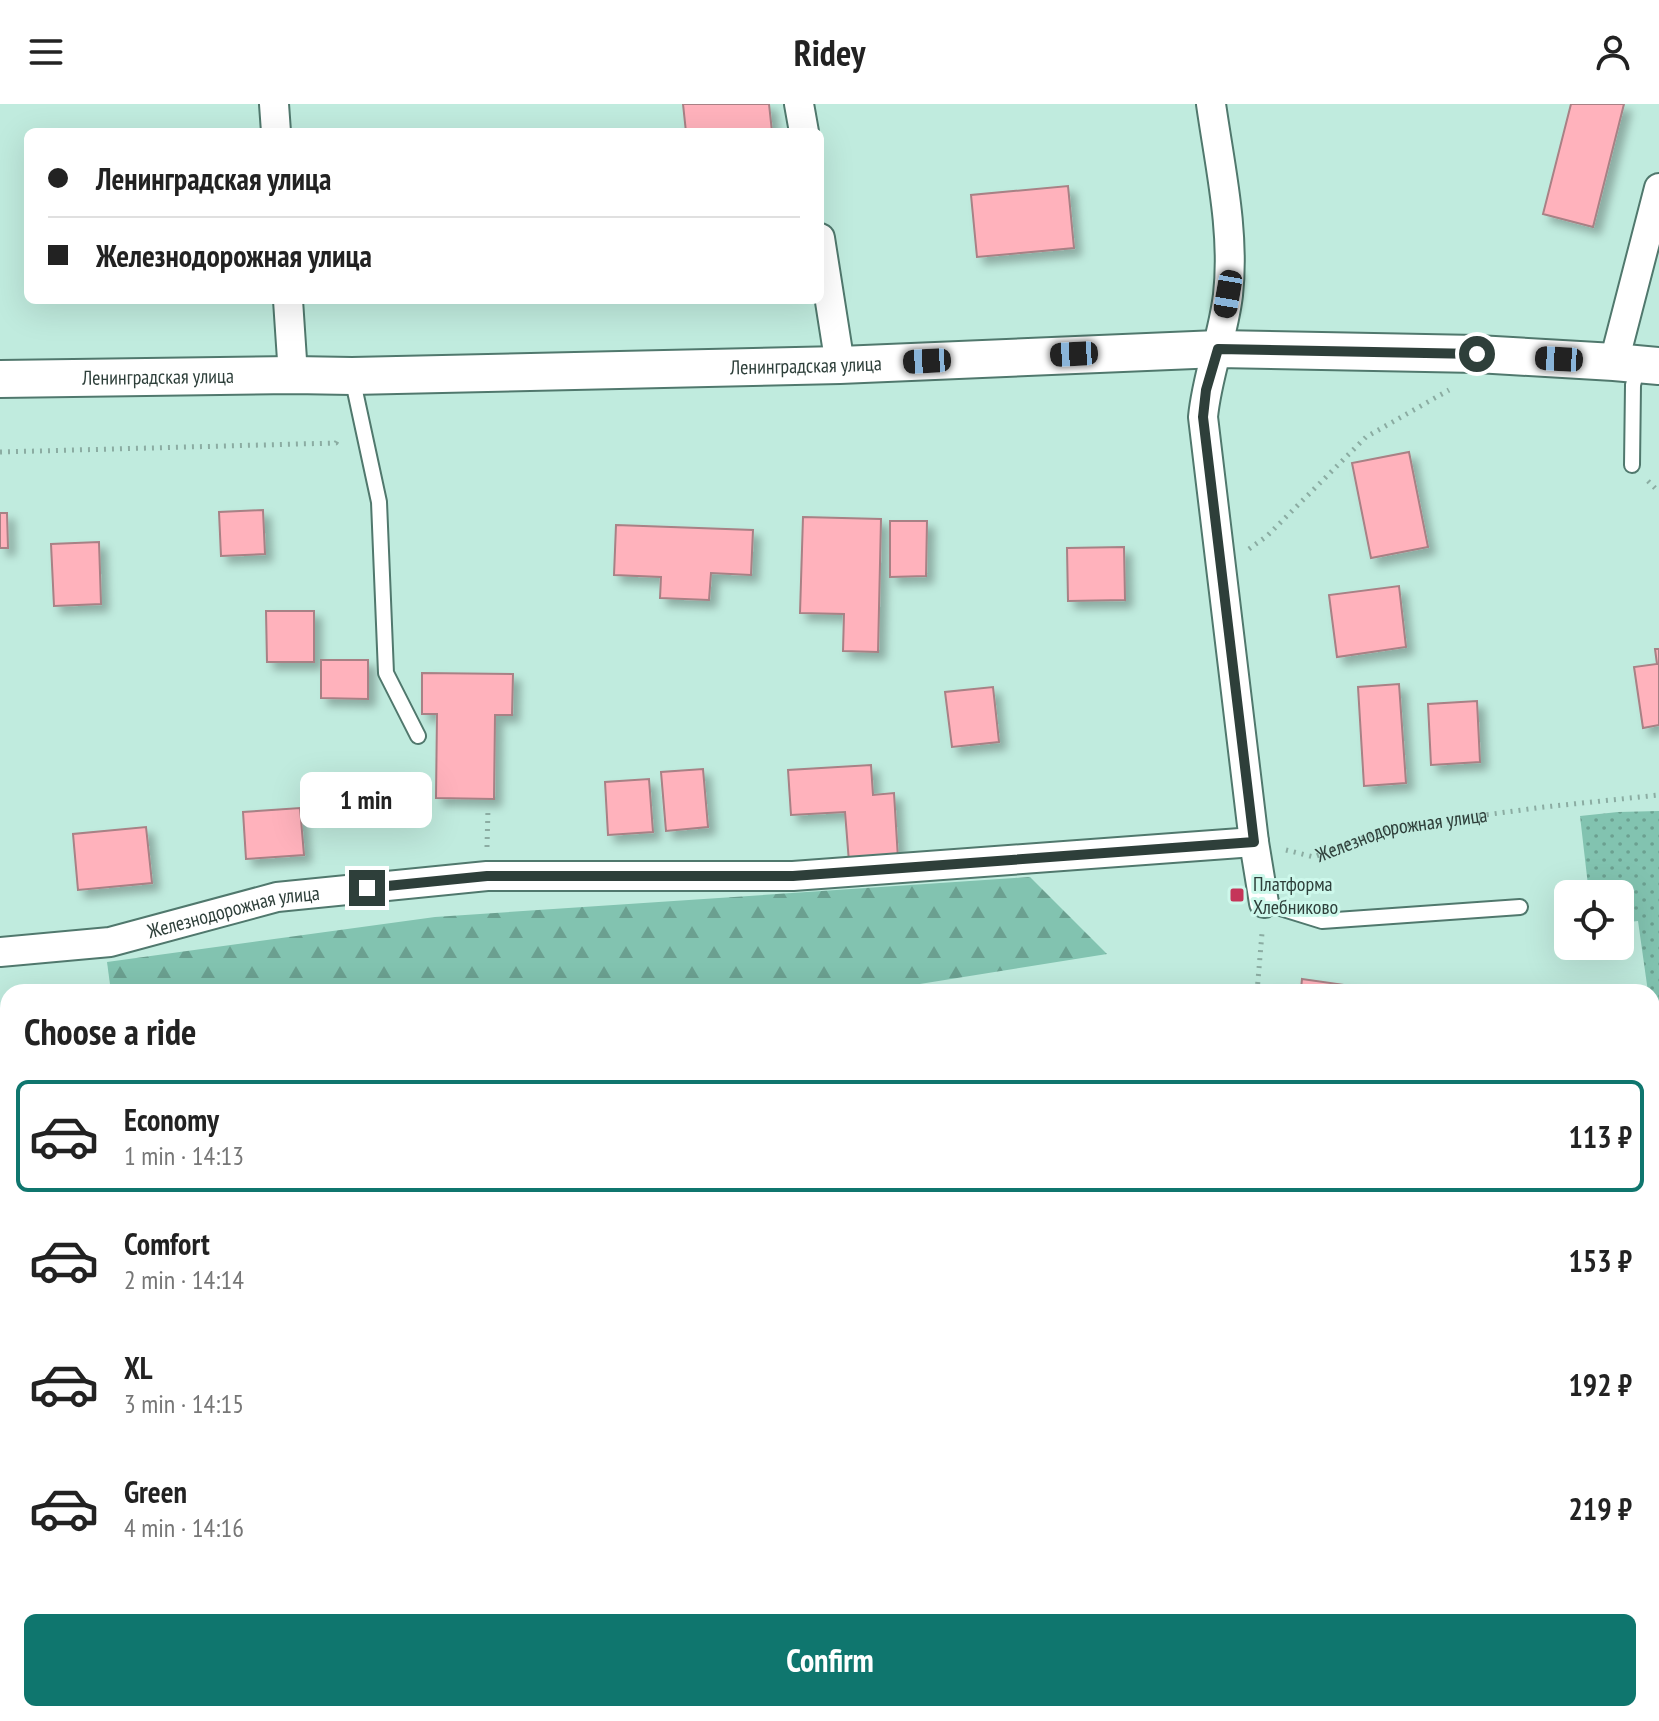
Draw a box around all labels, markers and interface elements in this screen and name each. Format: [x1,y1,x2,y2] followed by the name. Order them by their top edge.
[794,29,865,76] text: Ridey
[24,30,68,74] icon: menu
[1591,30,1635,74] icon: person
[96,159,331,198] text: Ленинградская улица
[96,236,372,275] text: Железнодорожная улица
[1212,268,1244,320] car
[1459,336,1495,372] route start
[1049,341,1099,367] car
[1534,346,1584,372] car
[902,348,952,374] car
[729,350,882,380] street label: Ленинградская улица
[81,363,234,391] street label: Ленинградская улица
[301,772,433,828] callout: 1 min
[340,783,392,816] text: 1 min
[1311,802,1489,868] street label: Железнодорожная улица
[349,870,385,906] route end
[1253,871,1338,920] place label: Платформа Хлебниково
[144,880,321,945] street label: Железнодорожная улица
[1554,880,1634,960] map controls
[1554,880,1634,960] button: locate
[1228,886,1246,904] marker: Платформа Хлебниково
[24,1008,196,1055] text: Choose a ride
[28,1100,100,1172] icon: car
[124,1100,219,1139] text: Economy
[1568,1117,1632,1156] text: 113 ₽
[124,1139,244,1172] text: 1 min · 14:13
[28,1224,100,1296] icon: car
[124,1224,210,1263] text: Comfort
[1568,1241,1632,1280] text: 153 ₽
[124,1263,244,1296] text: 2 min · 14:14
[28,1348,100,1420] icon: car
[124,1348,153,1387] text: XL
[1568,1365,1632,1404] text: 192 ₽
[124,1387,244,1420] text: 3 min · 14:15
[28,1472,100,1544] icon: car
[124,1472,187,1511] text: Green
[1568,1489,1632,1528] text: 219 ₽
[124,1511,244,1544] text: 4 min · 14:16
[24,1614,1636,1706] button: Confirm

